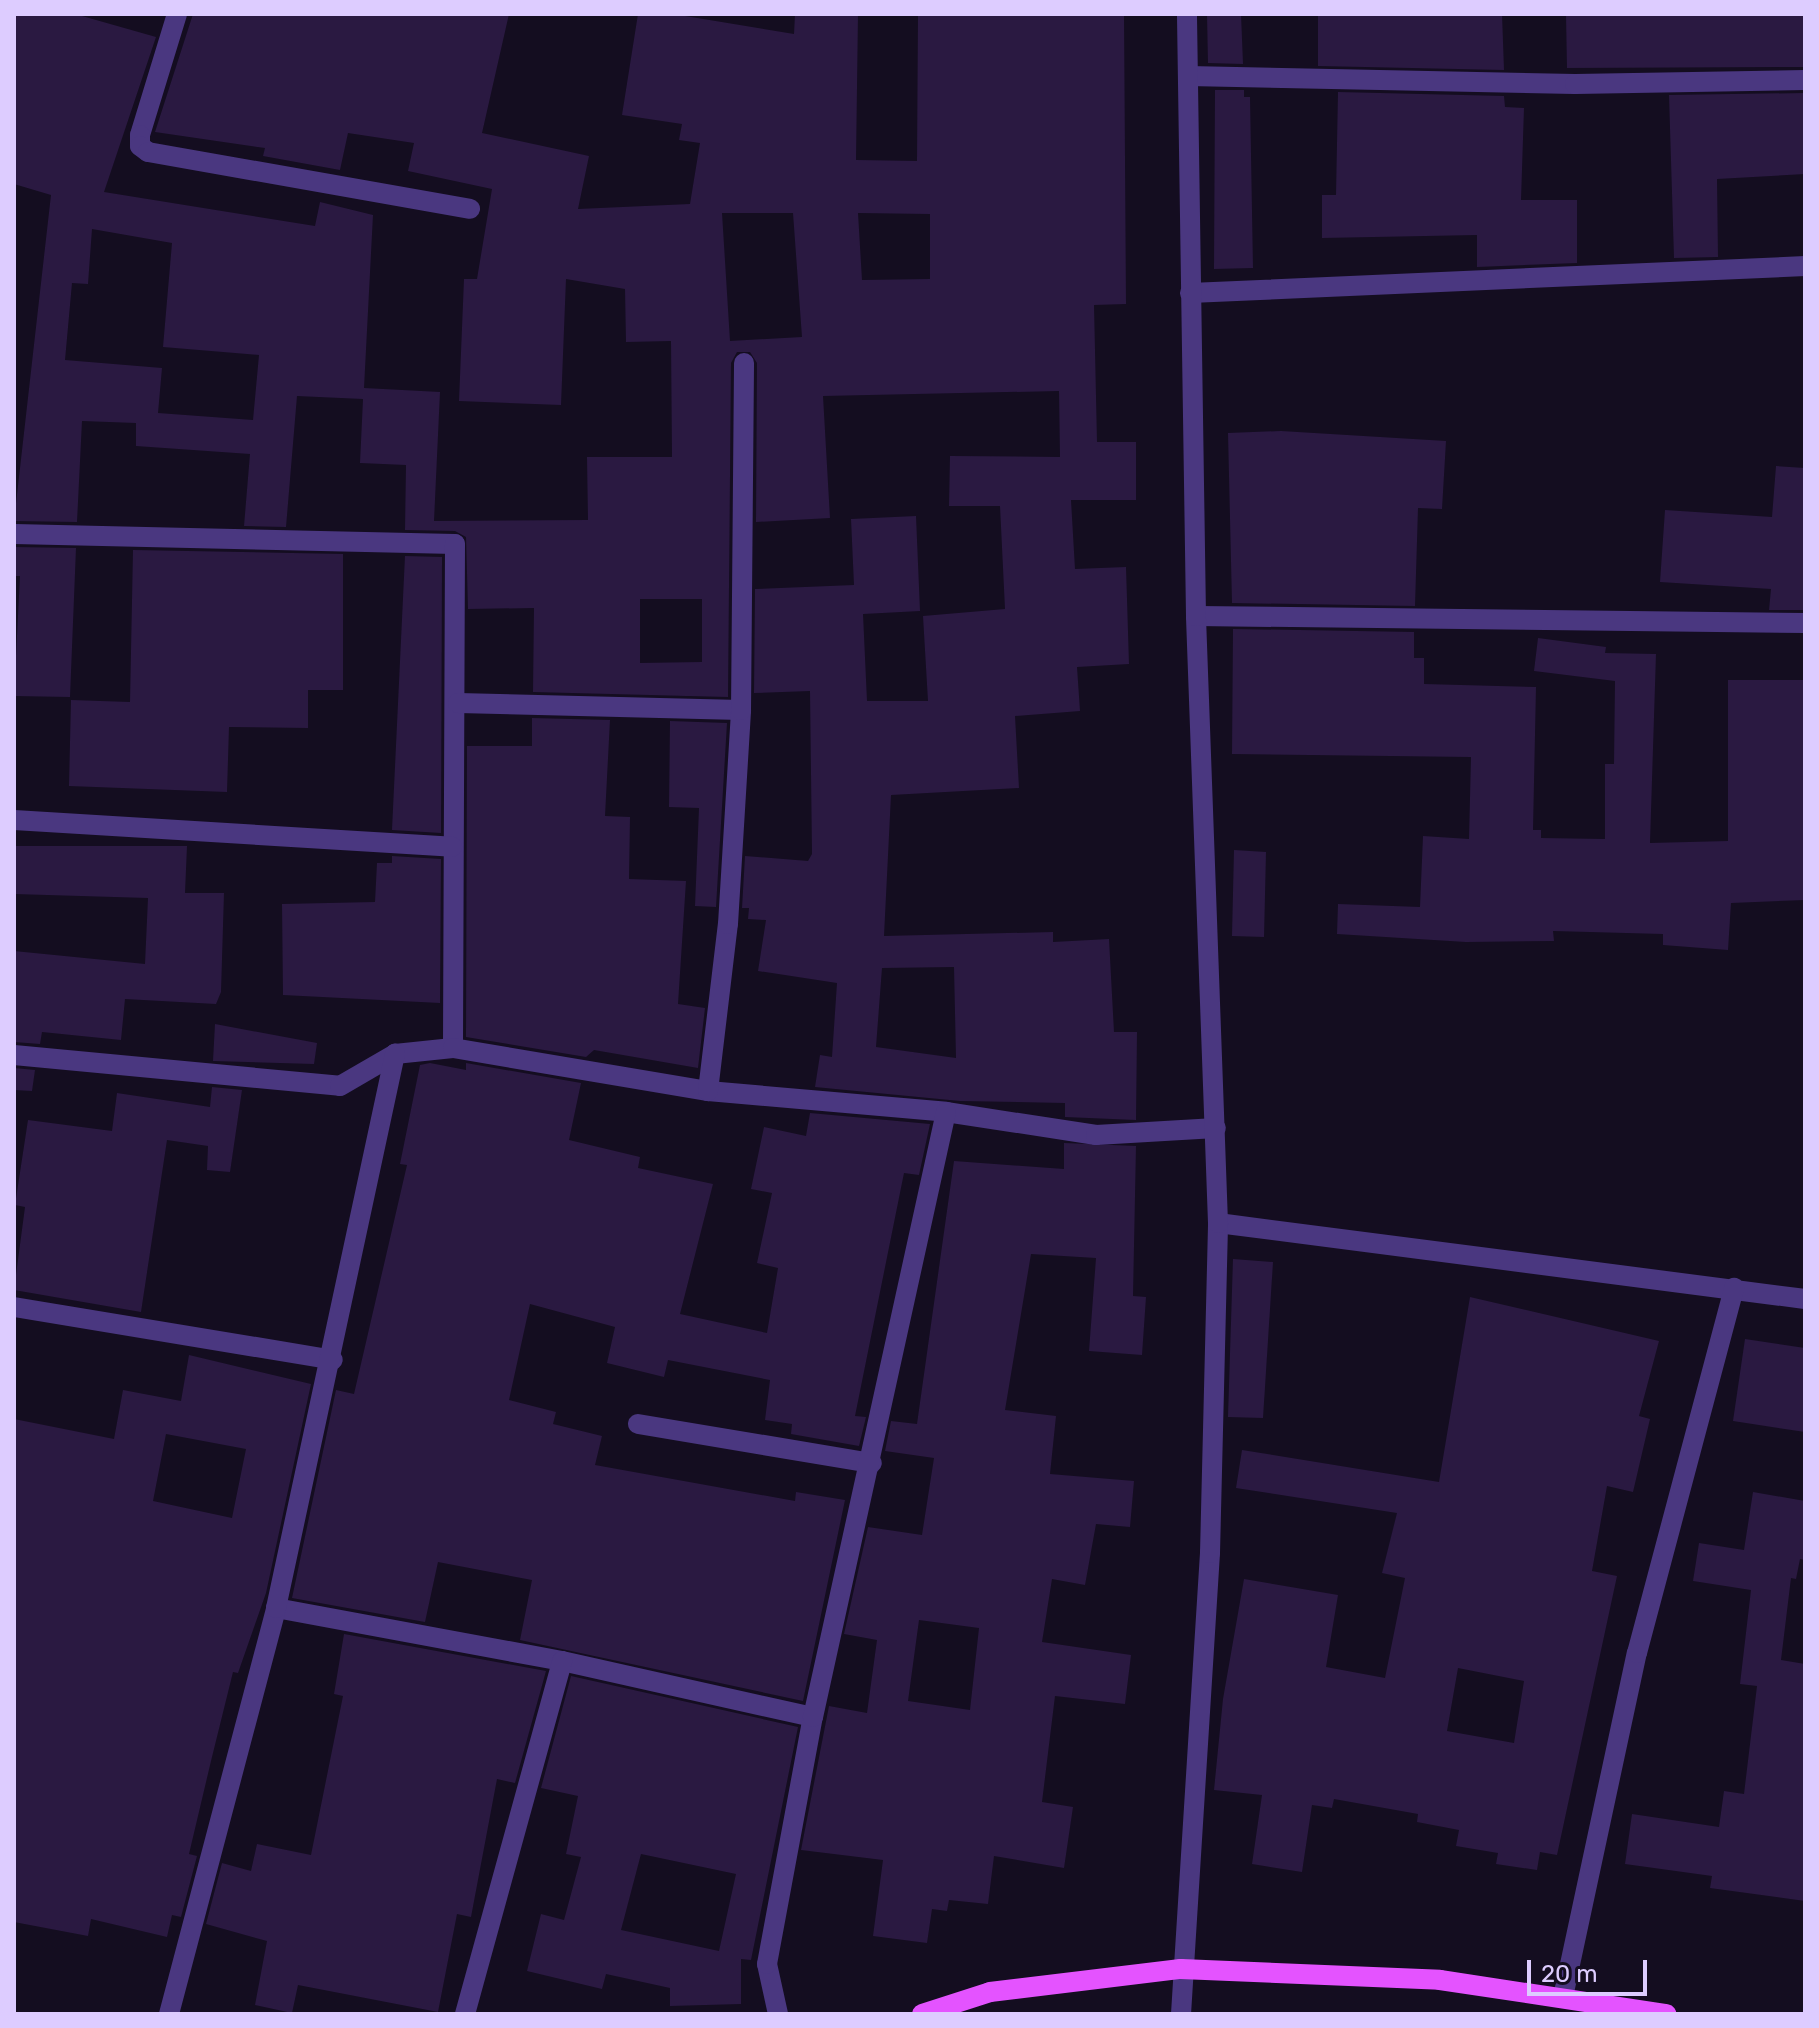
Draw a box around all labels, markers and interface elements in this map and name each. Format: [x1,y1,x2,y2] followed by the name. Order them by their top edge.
[1531,1944,1651,1994] scale bar
[1541,1960,1598,1988] text: 20 m

